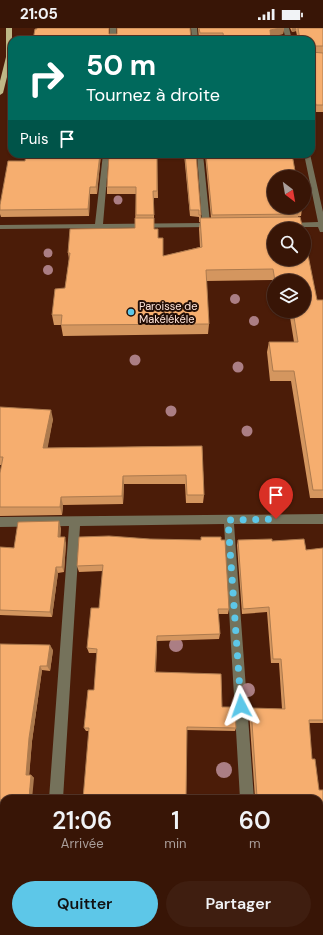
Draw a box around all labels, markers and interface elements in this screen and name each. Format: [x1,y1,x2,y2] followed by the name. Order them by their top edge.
[20,4,58,24] text: 21:05
[86,47,156,84] text: 50 m
[20,52,72,104] icon: right
[86,83,220,107] text: Tournez à droite
[56,128,78,150] icon: arrive
[20,129,48,149] text: Puis
[267,170,311,214] north arrow
[267,170,311,318] map controls
[267,222,311,266] button: search
[267,274,311,318] button: layers
[139,299,198,326] place label: Paroisse de Makélékéle
[126,307,136,317] marker: Paroisse de Makélékéle
[259,478,293,519] pin
[265,484,287,506] icon: arrive
[220,685,262,727] position arrow
[52,805,112,836] text: 21:06
[171,805,180,836] text: 1
[239,805,271,836] text: 60
[61,835,104,852] text: Arrivée
[164,835,187,852] text: min
[249,835,261,852] text: m
[12,881,158,927] button: Quitter
[166,881,311,927] button: Partager

